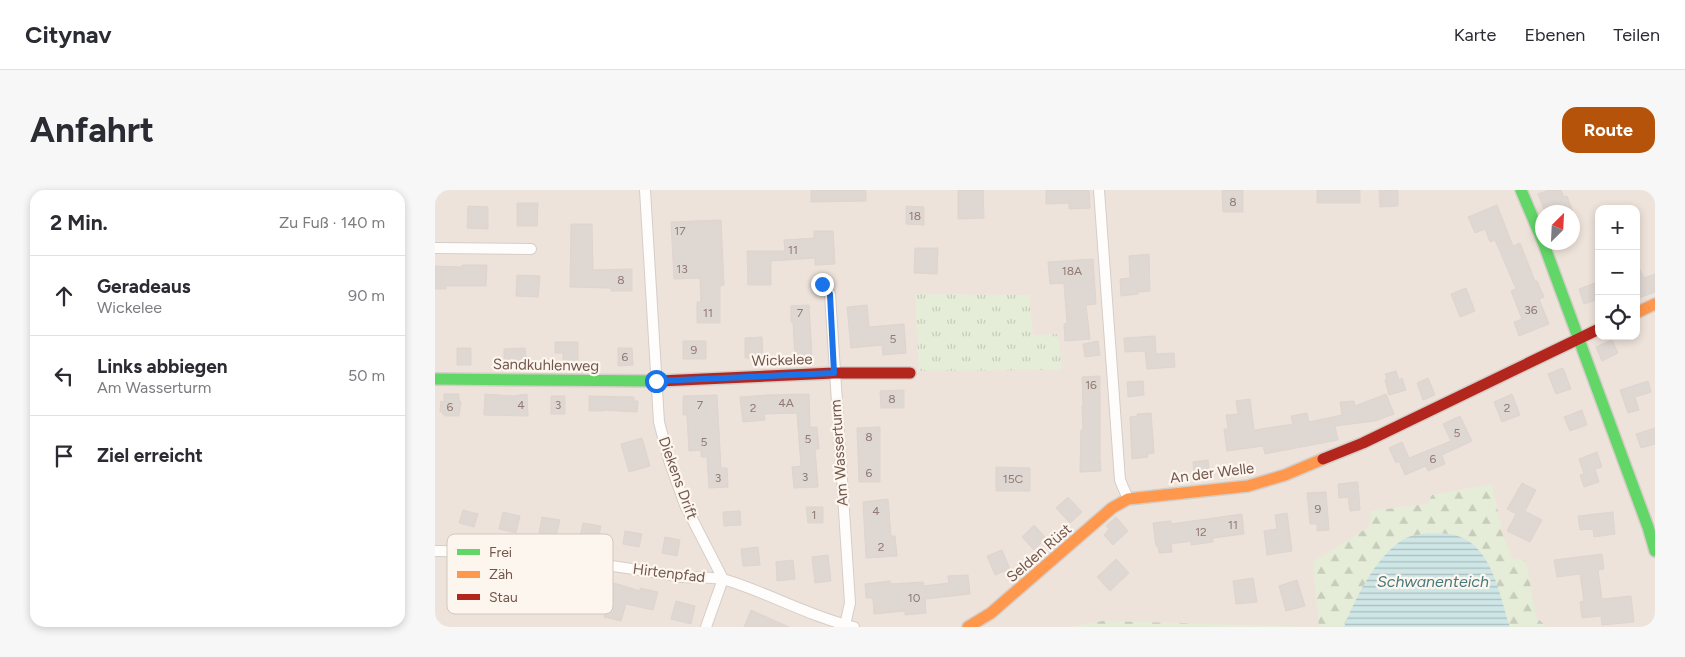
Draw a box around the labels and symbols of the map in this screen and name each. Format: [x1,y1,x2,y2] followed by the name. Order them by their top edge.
[1229,195,1237,209] house number: 8
[1535,205,1580,250] north arrow
[909,209,921,223] house number: 18
[674,224,686,238] house number: 17
[788,243,798,257] house number: 11
[676,262,688,276] house number: 13
[1062,264,1082,278] house number: 18A
[617,273,625,287] house number: 8
[811,273,834,296] route end
[1524,303,1538,317] house number: 36
[703,306,713,320] house number: 11
[797,306,804,320] house number: 7
[890,332,897,346] house number: 5
[691,343,698,357] house number: 9
[622,350,629,364] house number: 6
[751,350,813,370] street label: Wickelee
[493,355,599,375] street label: Sandkuhlenweg
[645,370,668,393] route start
[1085,378,1097,392] house number: 16
[888,392,896,406] house number: 8
[778,396,794,410] house number: 4A
[517,398,525,412] house number: 4
[555,398,561,412] house number: 3
[697,398,704,412] house number: 7
[826,399,852,507] street label: Am Wasserturm
[447,400,454,414] house number: 6
[750,401,756,415] house number: 2
[1504,401,1510,415] house number: 2
[1454,426,1461,440] house number: 5
[865,430,873,444] house number: 8
[805,432,812,446] house number: 5
[655,434,701,522] street label: Diekens Drift
[701,435,708,449] house number: 5
[1430,452,1437,466] house number: 6
[1169,459,1255,487] street label: An der Welle
[866,466,873,480] house number: 6
[802,470,808,484] house number: 3
[715,471,721,485] house number: 3
[1003,472,1024,486] house number: 15C
[1315,502,1322,516] house number: 9
[872,504,880,518] house number: 4
[812,508,816,522] house number: 1
[1228,518,1238,532] house number: 11
[1003,520,1075,586] street label: Selden Rüst
[1195,525,1207,539] house number: 12
[447,534,613,614] legend
[878,540,884,554] house number: 2
[489,544,512,561] text: Frei
[632,560,706,586] street label: Hirtenpfad
[489,566,513,583] text: Zäh
[1377,572,1489,591] water label: Schwanenteich
[489,589,518,606] text: Stau
[908,591,921,605] house number: 10

